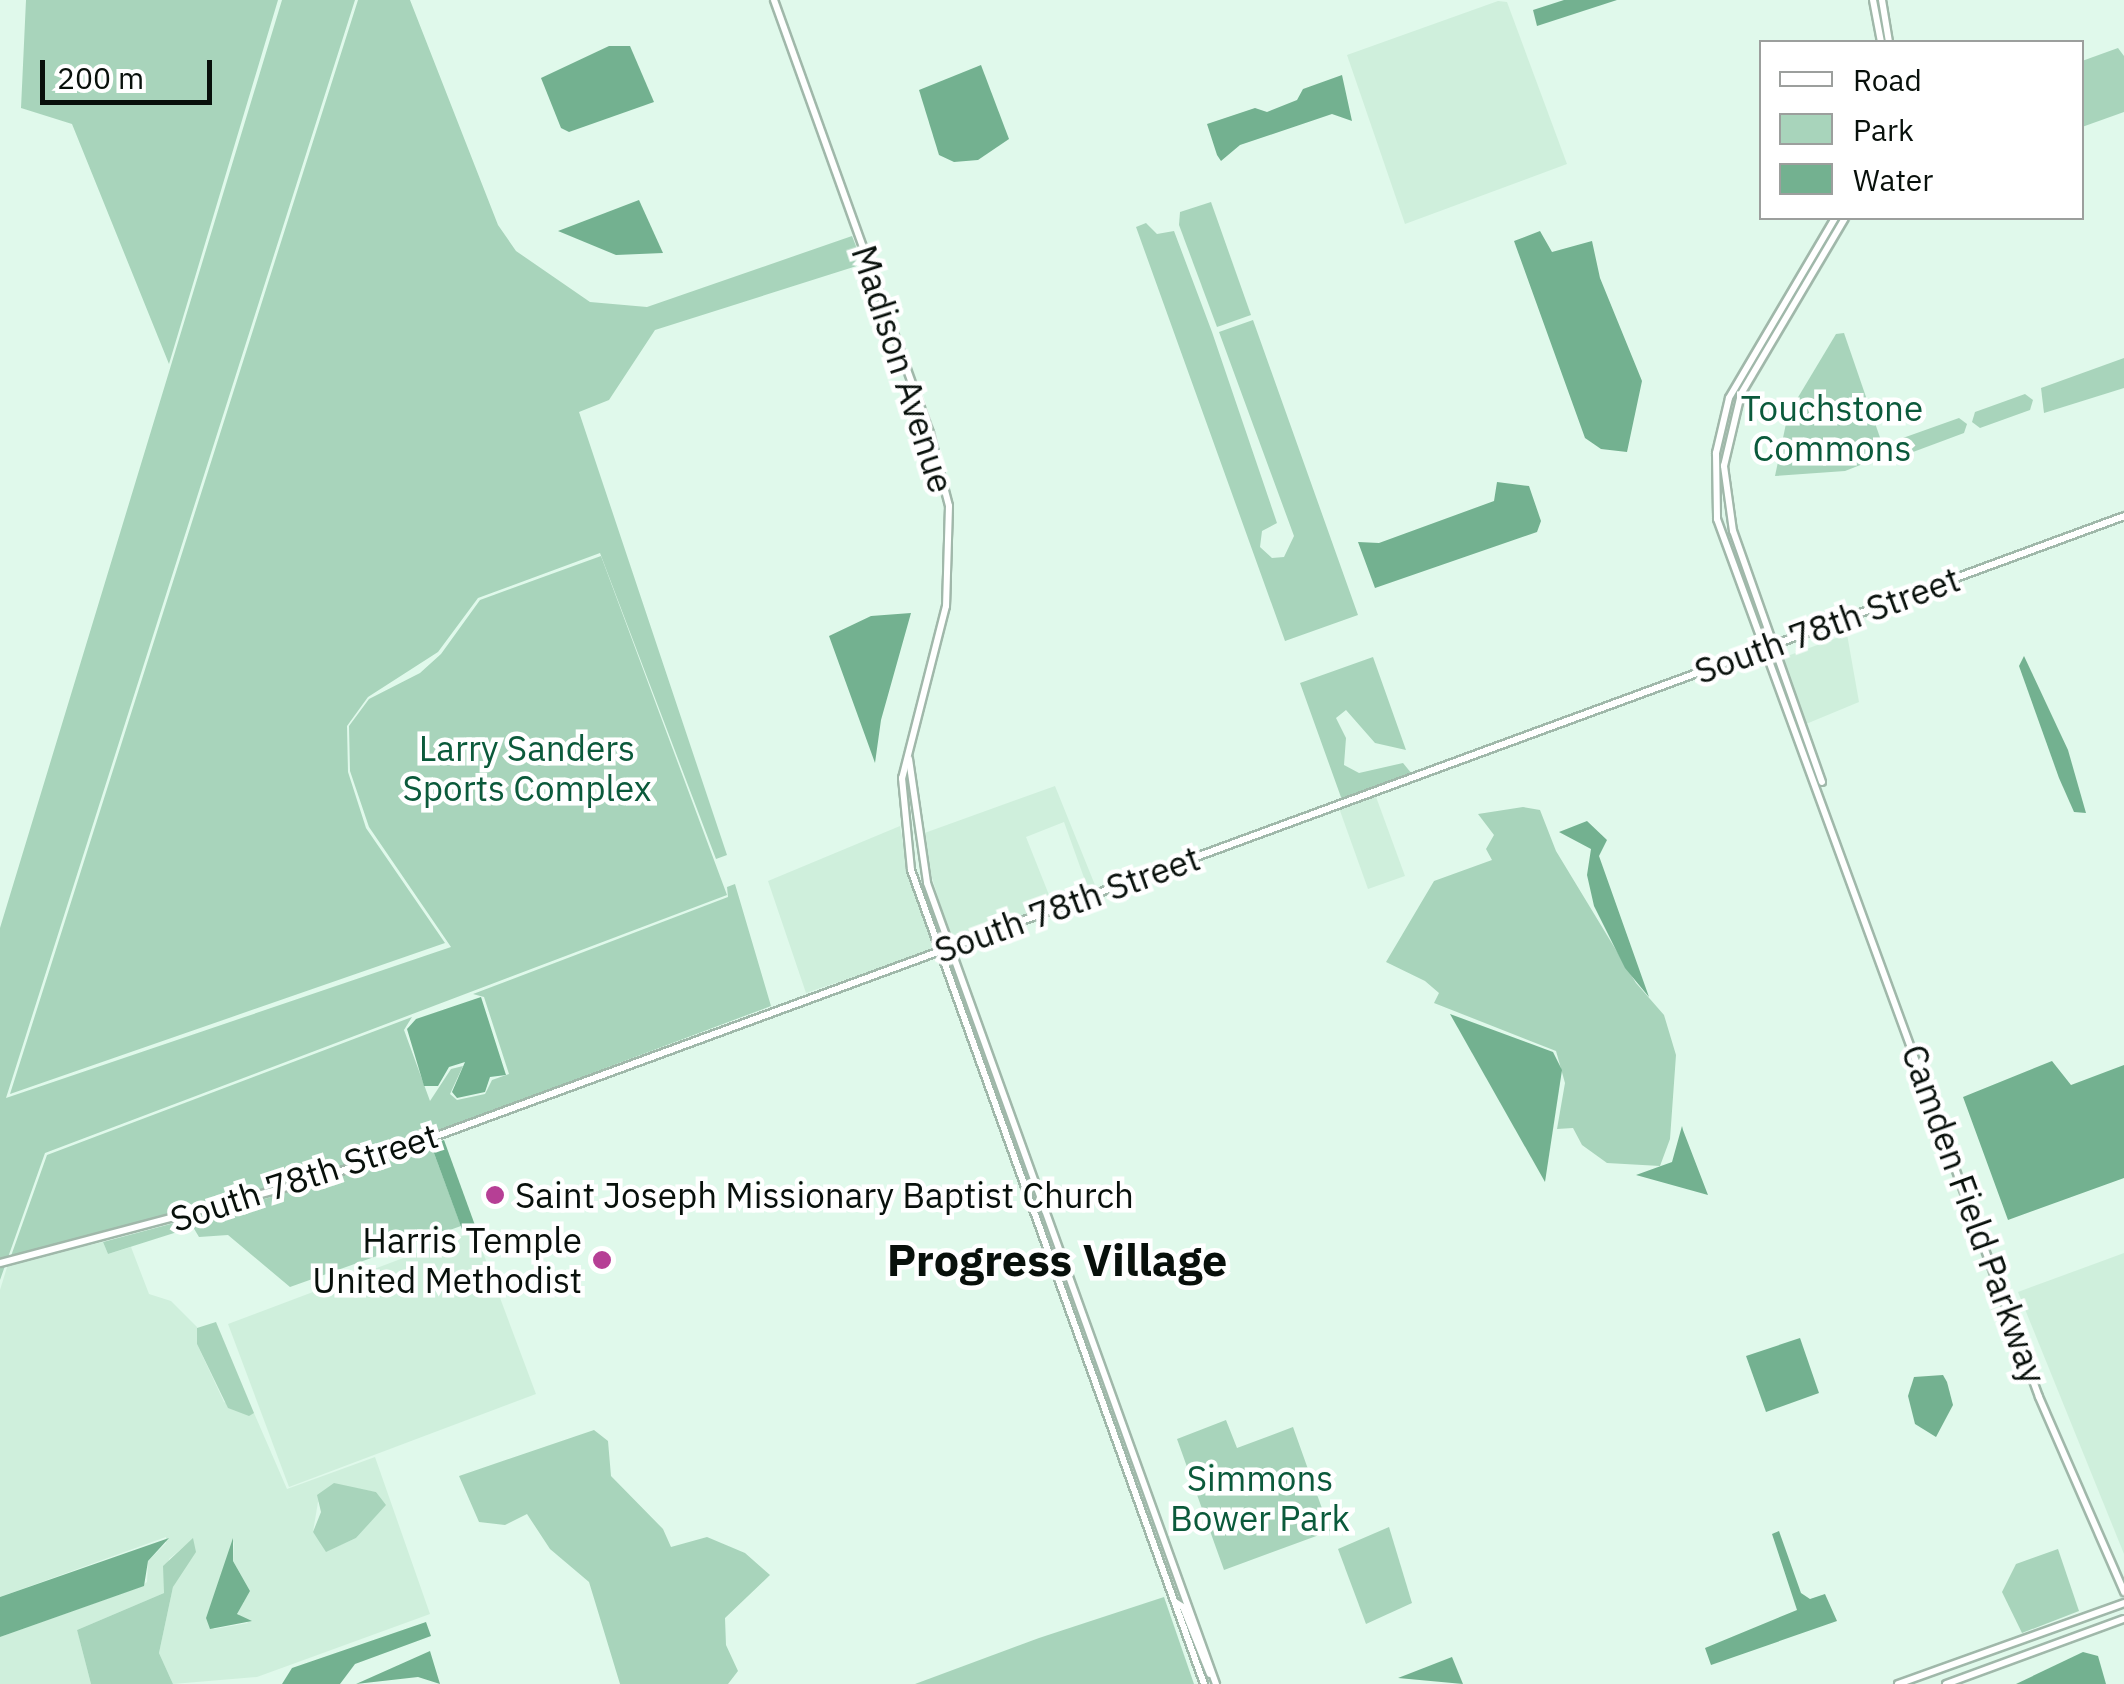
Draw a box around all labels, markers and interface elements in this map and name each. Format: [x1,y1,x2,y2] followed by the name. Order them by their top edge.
[45,40,218,102] scale bar
[1759,40,2084,220] legend
[57,58,144,97] text: 200 m
[1853,60,1922,99] text: Road
[1853,110,1914,149] text: Park
[1853,160,1933,199] text: Water
[843,240,963,498] street label: Madison Avenue
[1741,387,1923,469] park label: Touchstone Commons
[1689,558,1965,692] street label: South 78th Street
[402,727,652,809] park label: Larry Sanders Sports Complex
[929,837,1205,971] street label: South 78th Street
[1893,1039,2055,1389] street label: Camden Field Parkway
[165,1114,443,1240] street label: South 78th Street
[515,1174,1134,1216] place label: Saint Joseph Missionary Baptist Church
[484,1184,506,1206] marker: Saint Joseph Missionary Baptist Church
[312,1219,582,1301] place label: Harris Temple United Methodist
[887,1233,1227,1287] district label: Progress Village
[591,1249,613,1271] marker: Harris Temple United Methodist
[1170,1457,1350,1539] park label: Simmons Bower Park

